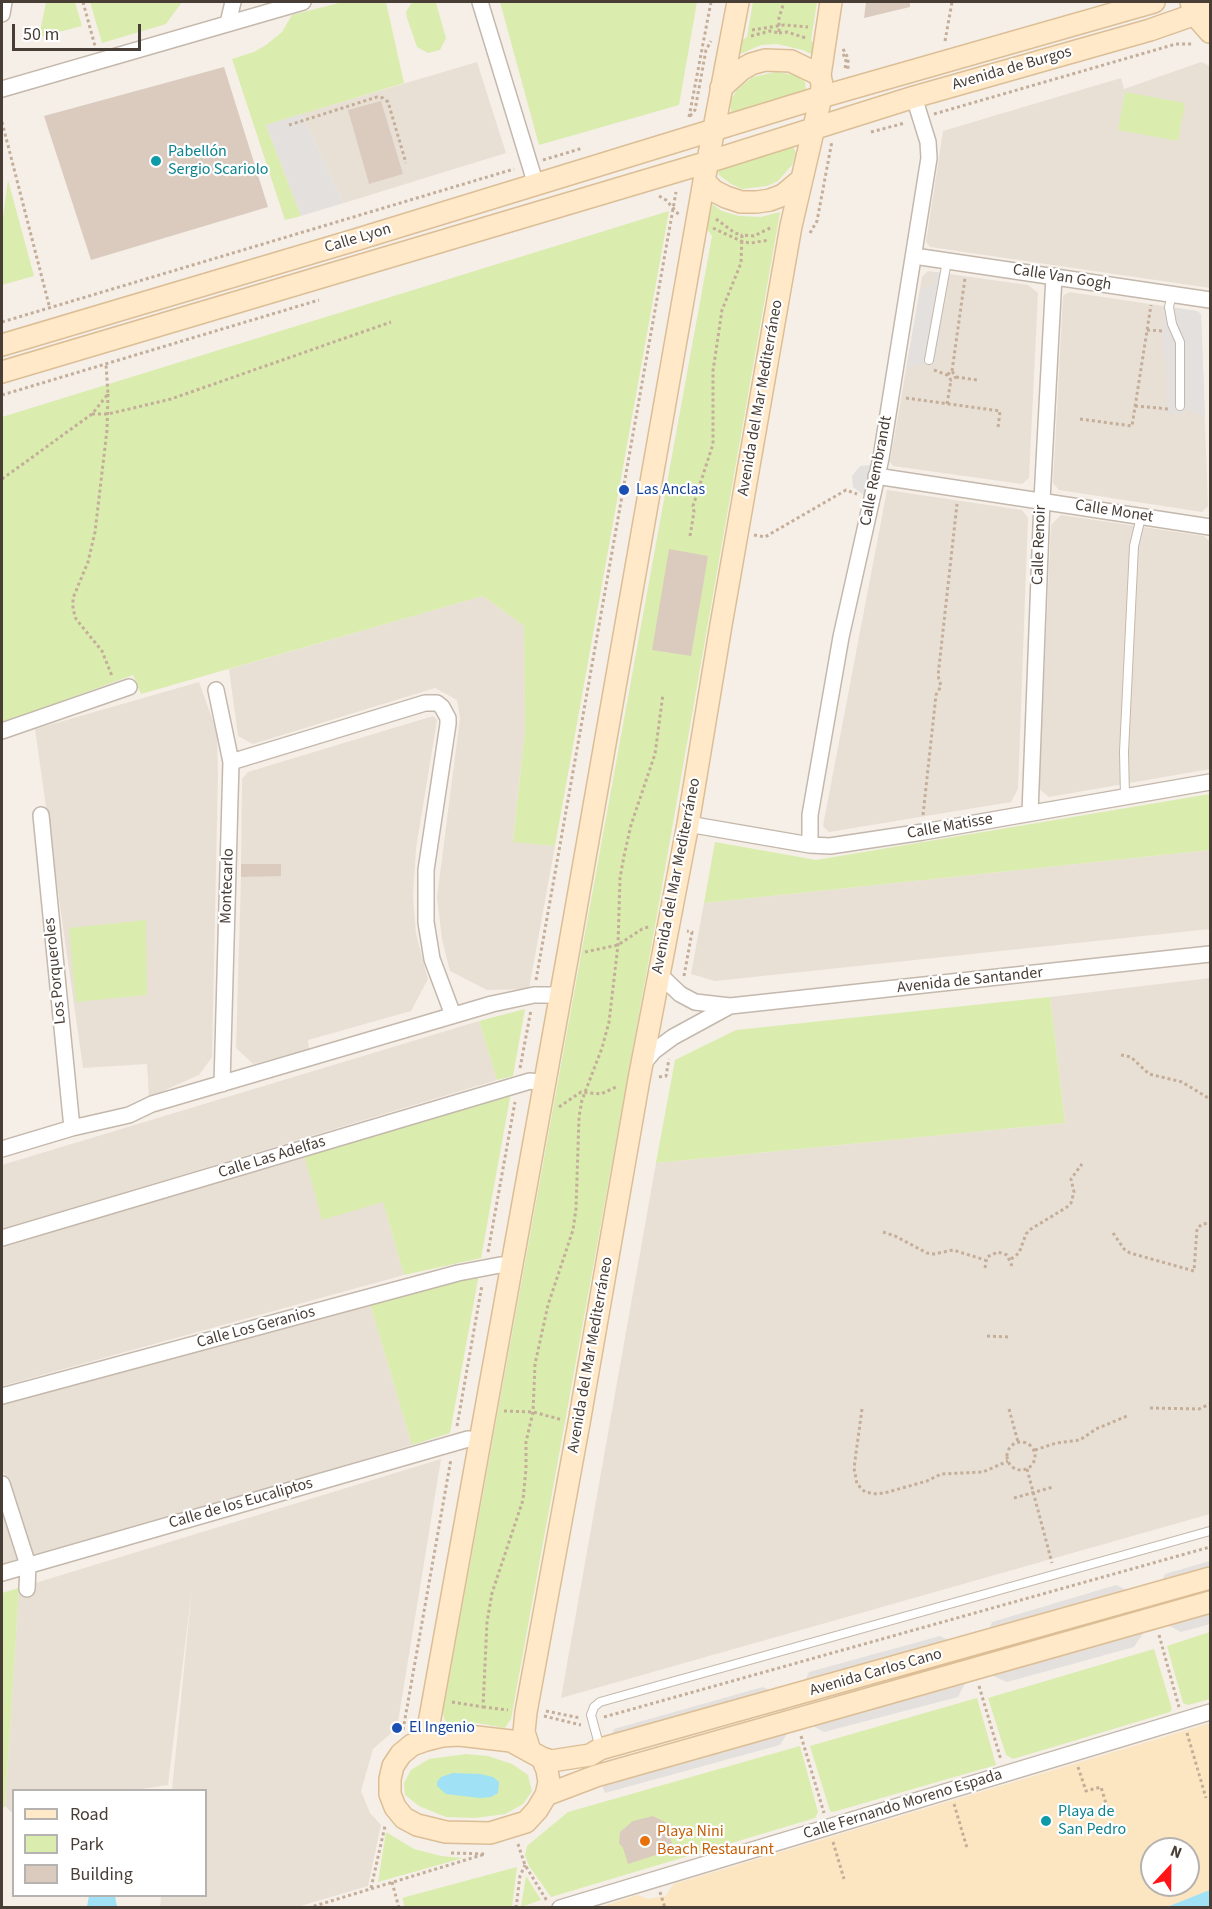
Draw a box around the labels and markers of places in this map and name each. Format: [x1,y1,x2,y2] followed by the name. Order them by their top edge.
[168,142,268,180] place label: Pabellón Sergio Scariolo
[149,154,163,168] marker: Pabellón Sergio Scariolo
[636,480,705,500] place label: Las Anclas
[617,483,631,497] marker: Las Anclas
[409,1718,475,1738] place label: El Ingenio
[390,1721,404,1735] marker: El Ingenio
[1058,1802,1126,1840] place label: Playa de San Pedro
[1039,1814,1053,1828] marker: Playa de San Pedro
[657,1822,774,1860] place label: Playa Nini Beach Restaurant
[638,1834,652,1848] marker: Playa Nini Beach Restaurant

